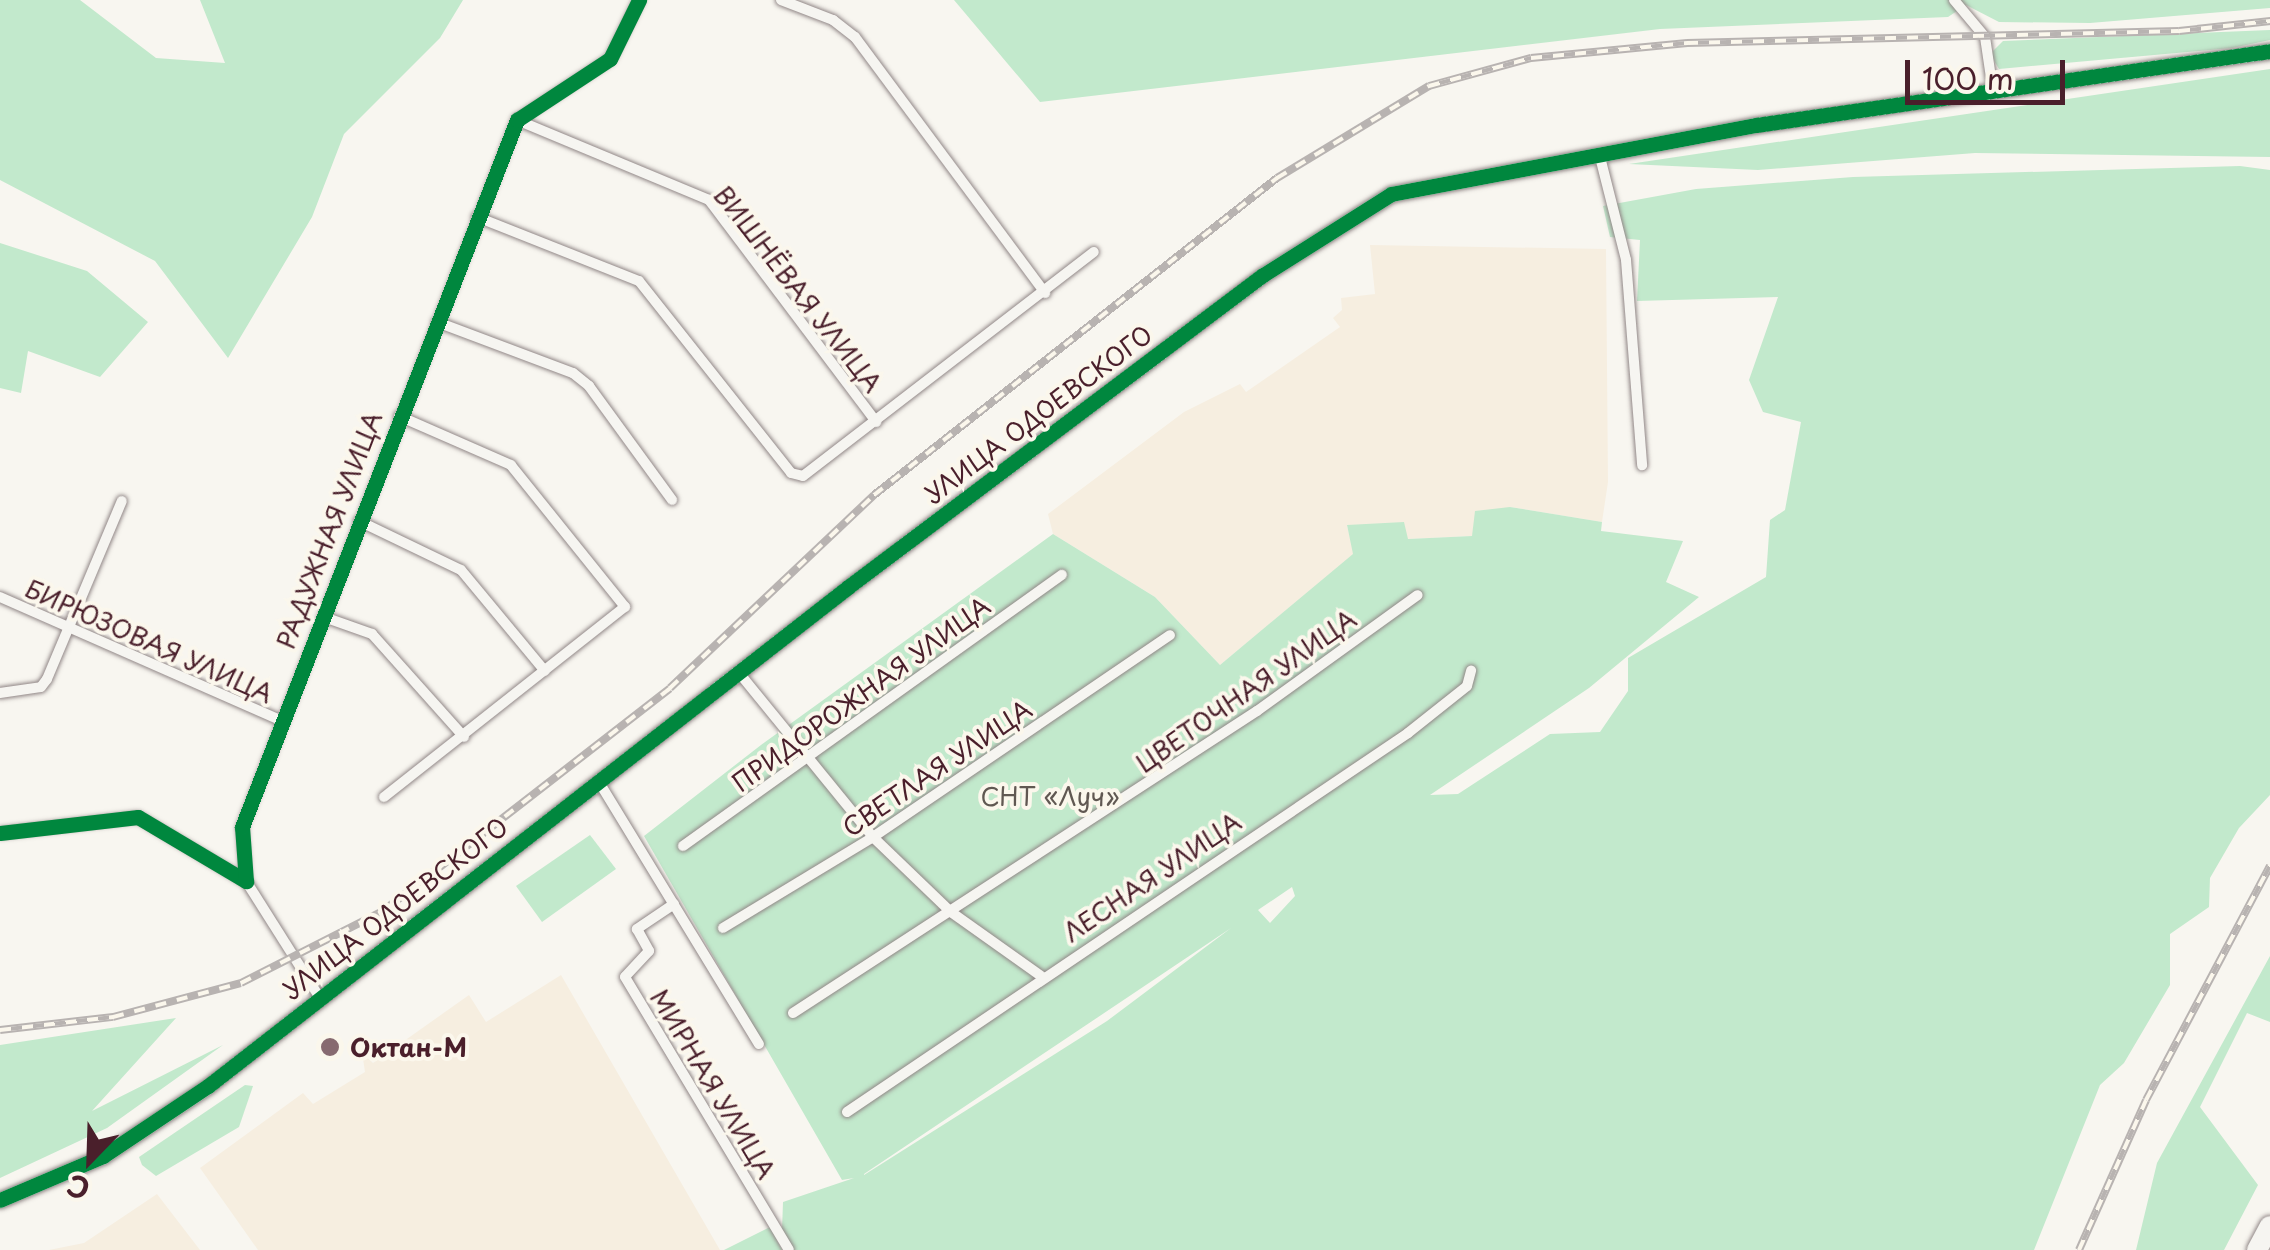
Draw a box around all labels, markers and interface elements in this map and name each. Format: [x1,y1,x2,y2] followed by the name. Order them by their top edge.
[1910,40,2070,102] scale bar
[1922,55,2014,100] text: 100 m
[708,180,888,398] street label: ВИШНЁВАЯ УЛИЦА
[918,318,1158,510] street label: УЛИЦА ОДОЕВСКОГО
[270,408,388,652] street label: РАДУЖНАЯ УЛИЦА
[21,573,277,709] street label: БИРЮЗОВАЯ УЛИЦА
[726,591,996,797] street label: ПРИДОРОЖНАЯ УЛИЦА
[1130,604,1362,778] street label: ЦВЕТОЧНАЯ УЛИЦА
[837,694,1037,842] street label: СВЕТЛАЯ УЛИЦА
[980,781,1120,811] park label: СНТ «Луч»
[1058,807,1246,947] street label: ЛЕСНАЯ УЛИЦА
[276,811,514,1005] street label: УЛИЦА ОДОЕВСКОГО
[645,984,781,1184] street label: МИРНАЯ УЛИЦА
[350,1032,467,1062] place label: Октан-М
[319,1036,341,1058] marker: Октан-М
[40,1110,140,1210] north arrow
[60,1164,96,1212] text: С

